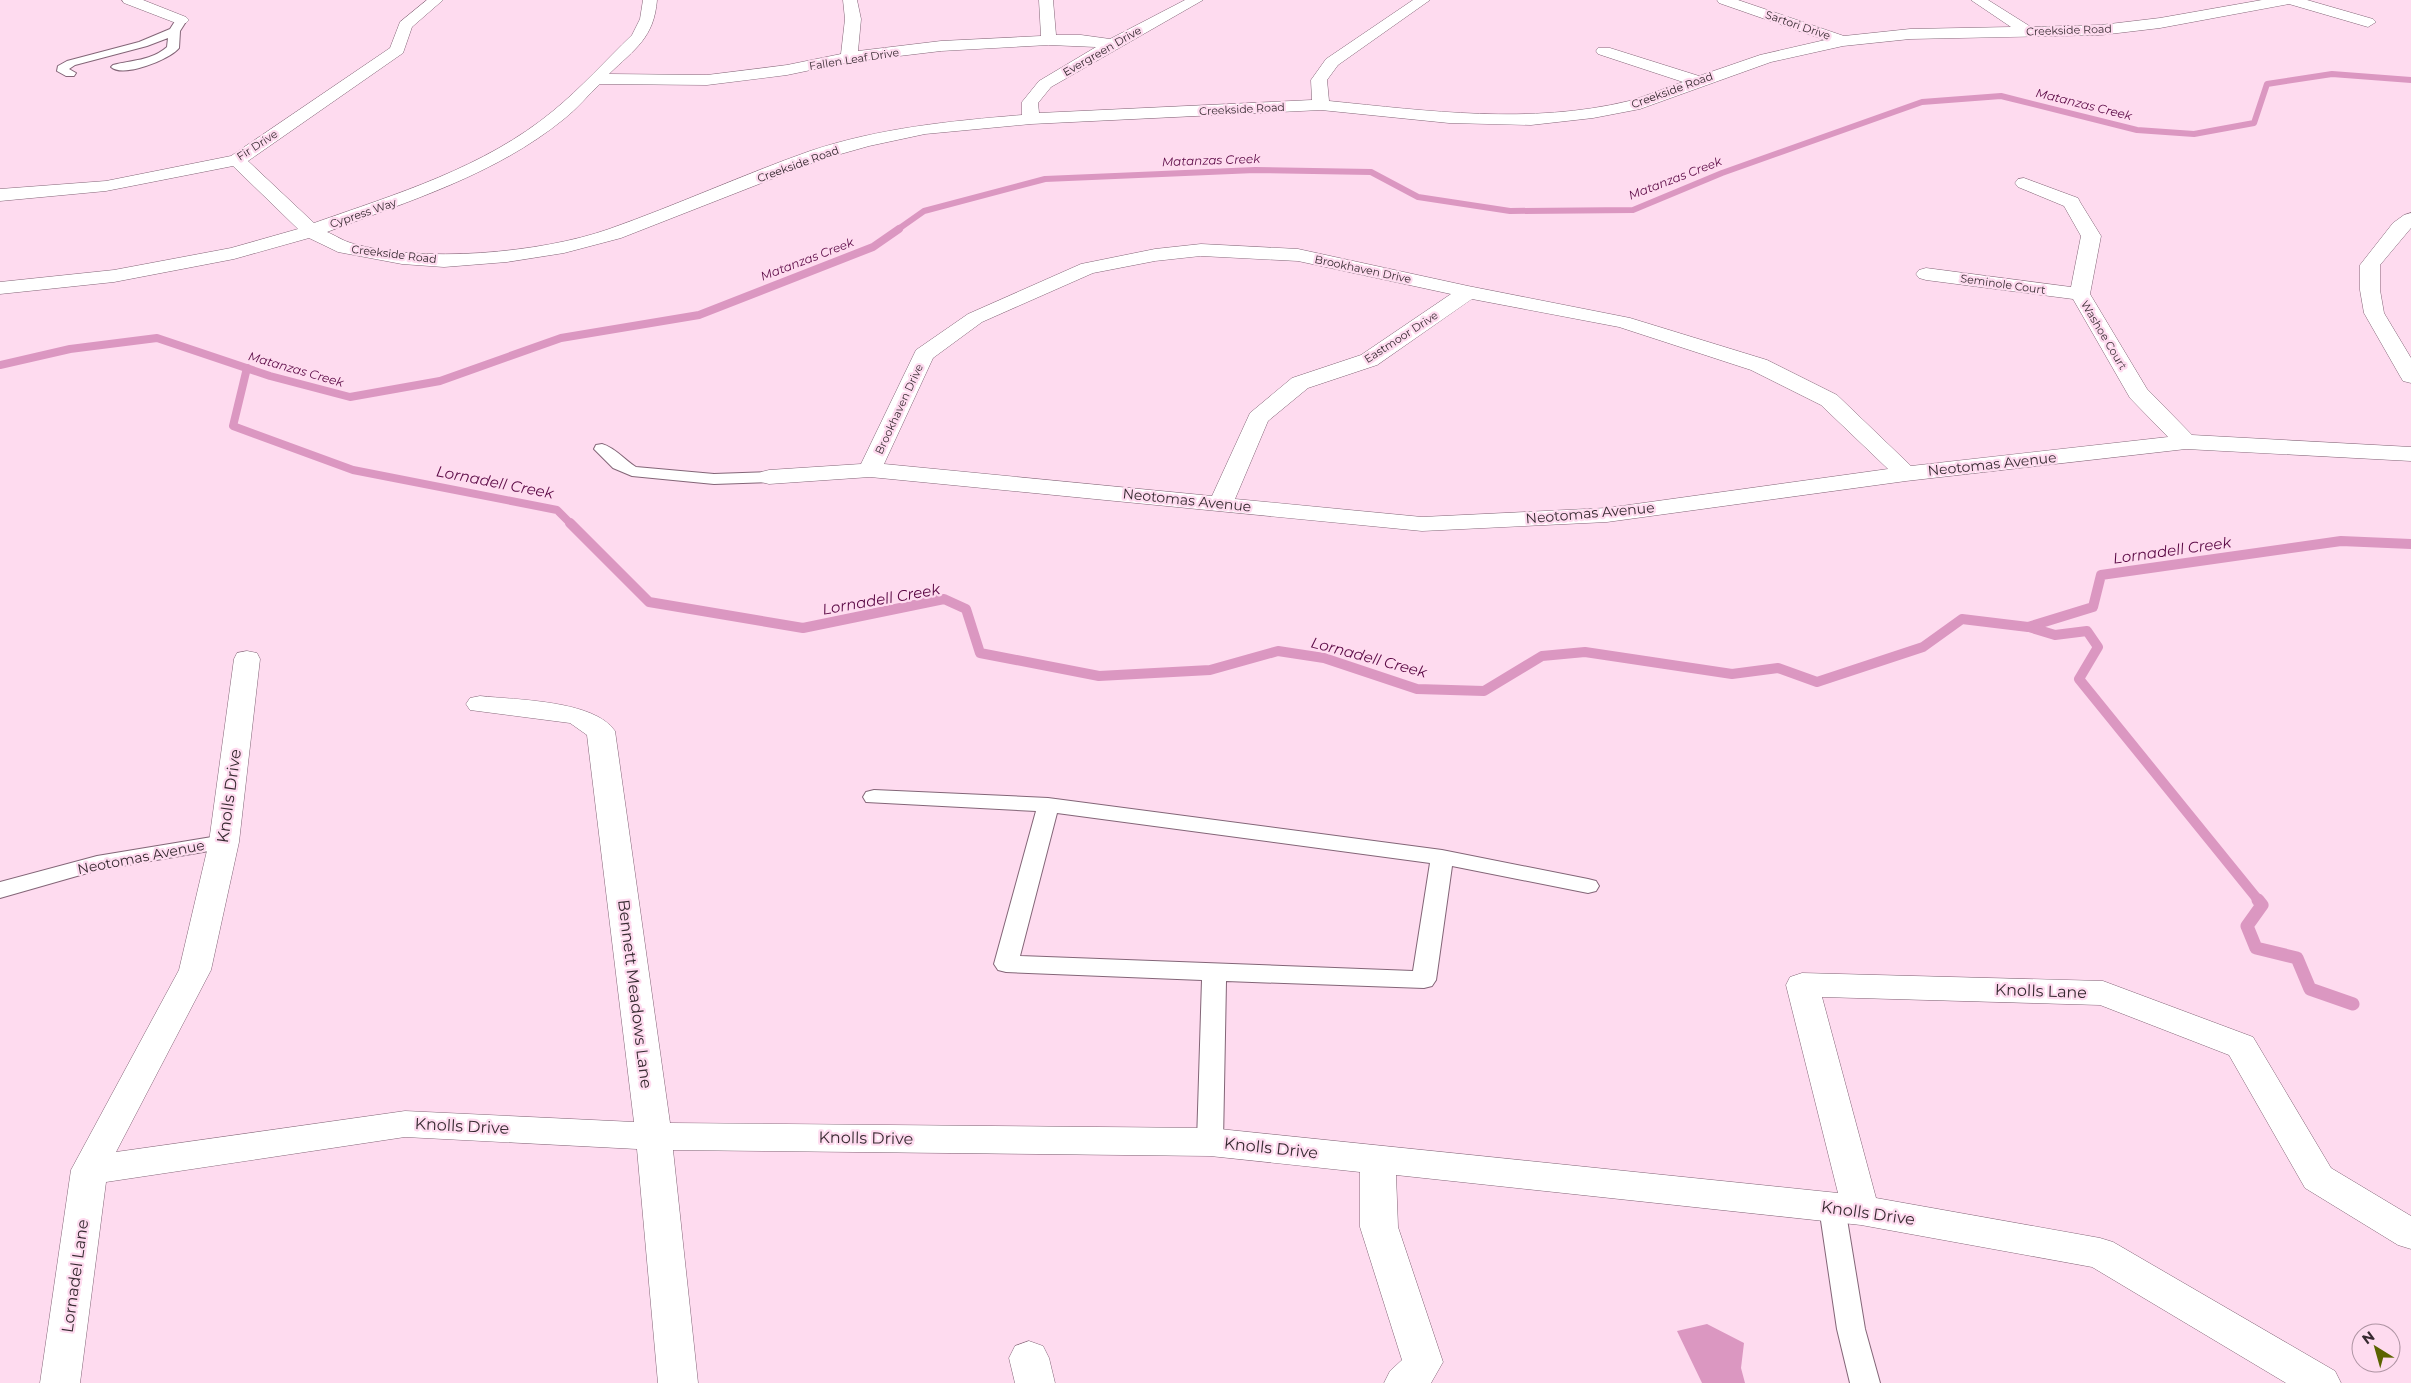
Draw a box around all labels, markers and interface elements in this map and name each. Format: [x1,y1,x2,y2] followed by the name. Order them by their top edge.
[1764,7,1833,43] street label: Sartori Drive
[2026,22,2112,38] street label: Creekside Road
[1060,23,1144,79] street label: Evergreen Drive
[808,45,900,73] street label: Fallen Leaf Drive
[1629,69,1715,111] street label: Creekside Road
[2034,85,2134,123] water label: Matanzas Creek
[1199,100,1285,118] street label: Creekside Road
[234,126,280,163] street label: Fir Drive
[755,143,841,185] street label: Creekside Road
[1161,151,1261,169] water label: Matanzas Creek
[1626,153,1725,203] water label: Matanzas Creek
[328,195,398,231] street label: Cypress Way
[758,234,857,284] water label: Matanzas Creek
[351,242,437,266] street label: Creekside Road
[1313,252,1413,286] street label: Brookhaven Drive
[1960,271,2047,297] street label: Seminole Court
[2078,298,2130,373] street label: Washoe Court
[1361,308,1441,366] street label: Eastmoor Drive
[247,348,346,390] water label: Matanzas Creek
[872,361,926,457] street label: Brookhaven Drive
[1927,448,2057,480] street label: Neotomas Avenue
[435,461,556,503] water label: Lornadell Creek
[1122,484,1252,516] street label: Neotomas Avenue
[1525,498,1655,528] street label: Neotomas Avenue
[2112,532,2233,568] water label: Lornadell Creek
[821,579,942,619] water label: Lornadell Creek
[1309,632,1430,682] water label: Lornadell Creek
[213,748,245,844] street label: Knolls Drive
[76,836,206,878] street label: Neotomas Avenue
[614,899,656,1089] street label: Bennett Meadows Lane
[1995,980,2087,1002] street label: Knolls Lane
[414,1114,510,1138] street label: Knolls Drive
[819,1128,913,1148] street label: Knolls Drive
[1223,1134,1319,1162] street label: Knolls Drive
[1820,1197,1916,1229] street label: Knolls Drive
[58,1218,92,1334] street label: Lornadel Lane
[2351,1323,2401,1373] north arrow
[2358,1327,2378,1348] text: N

